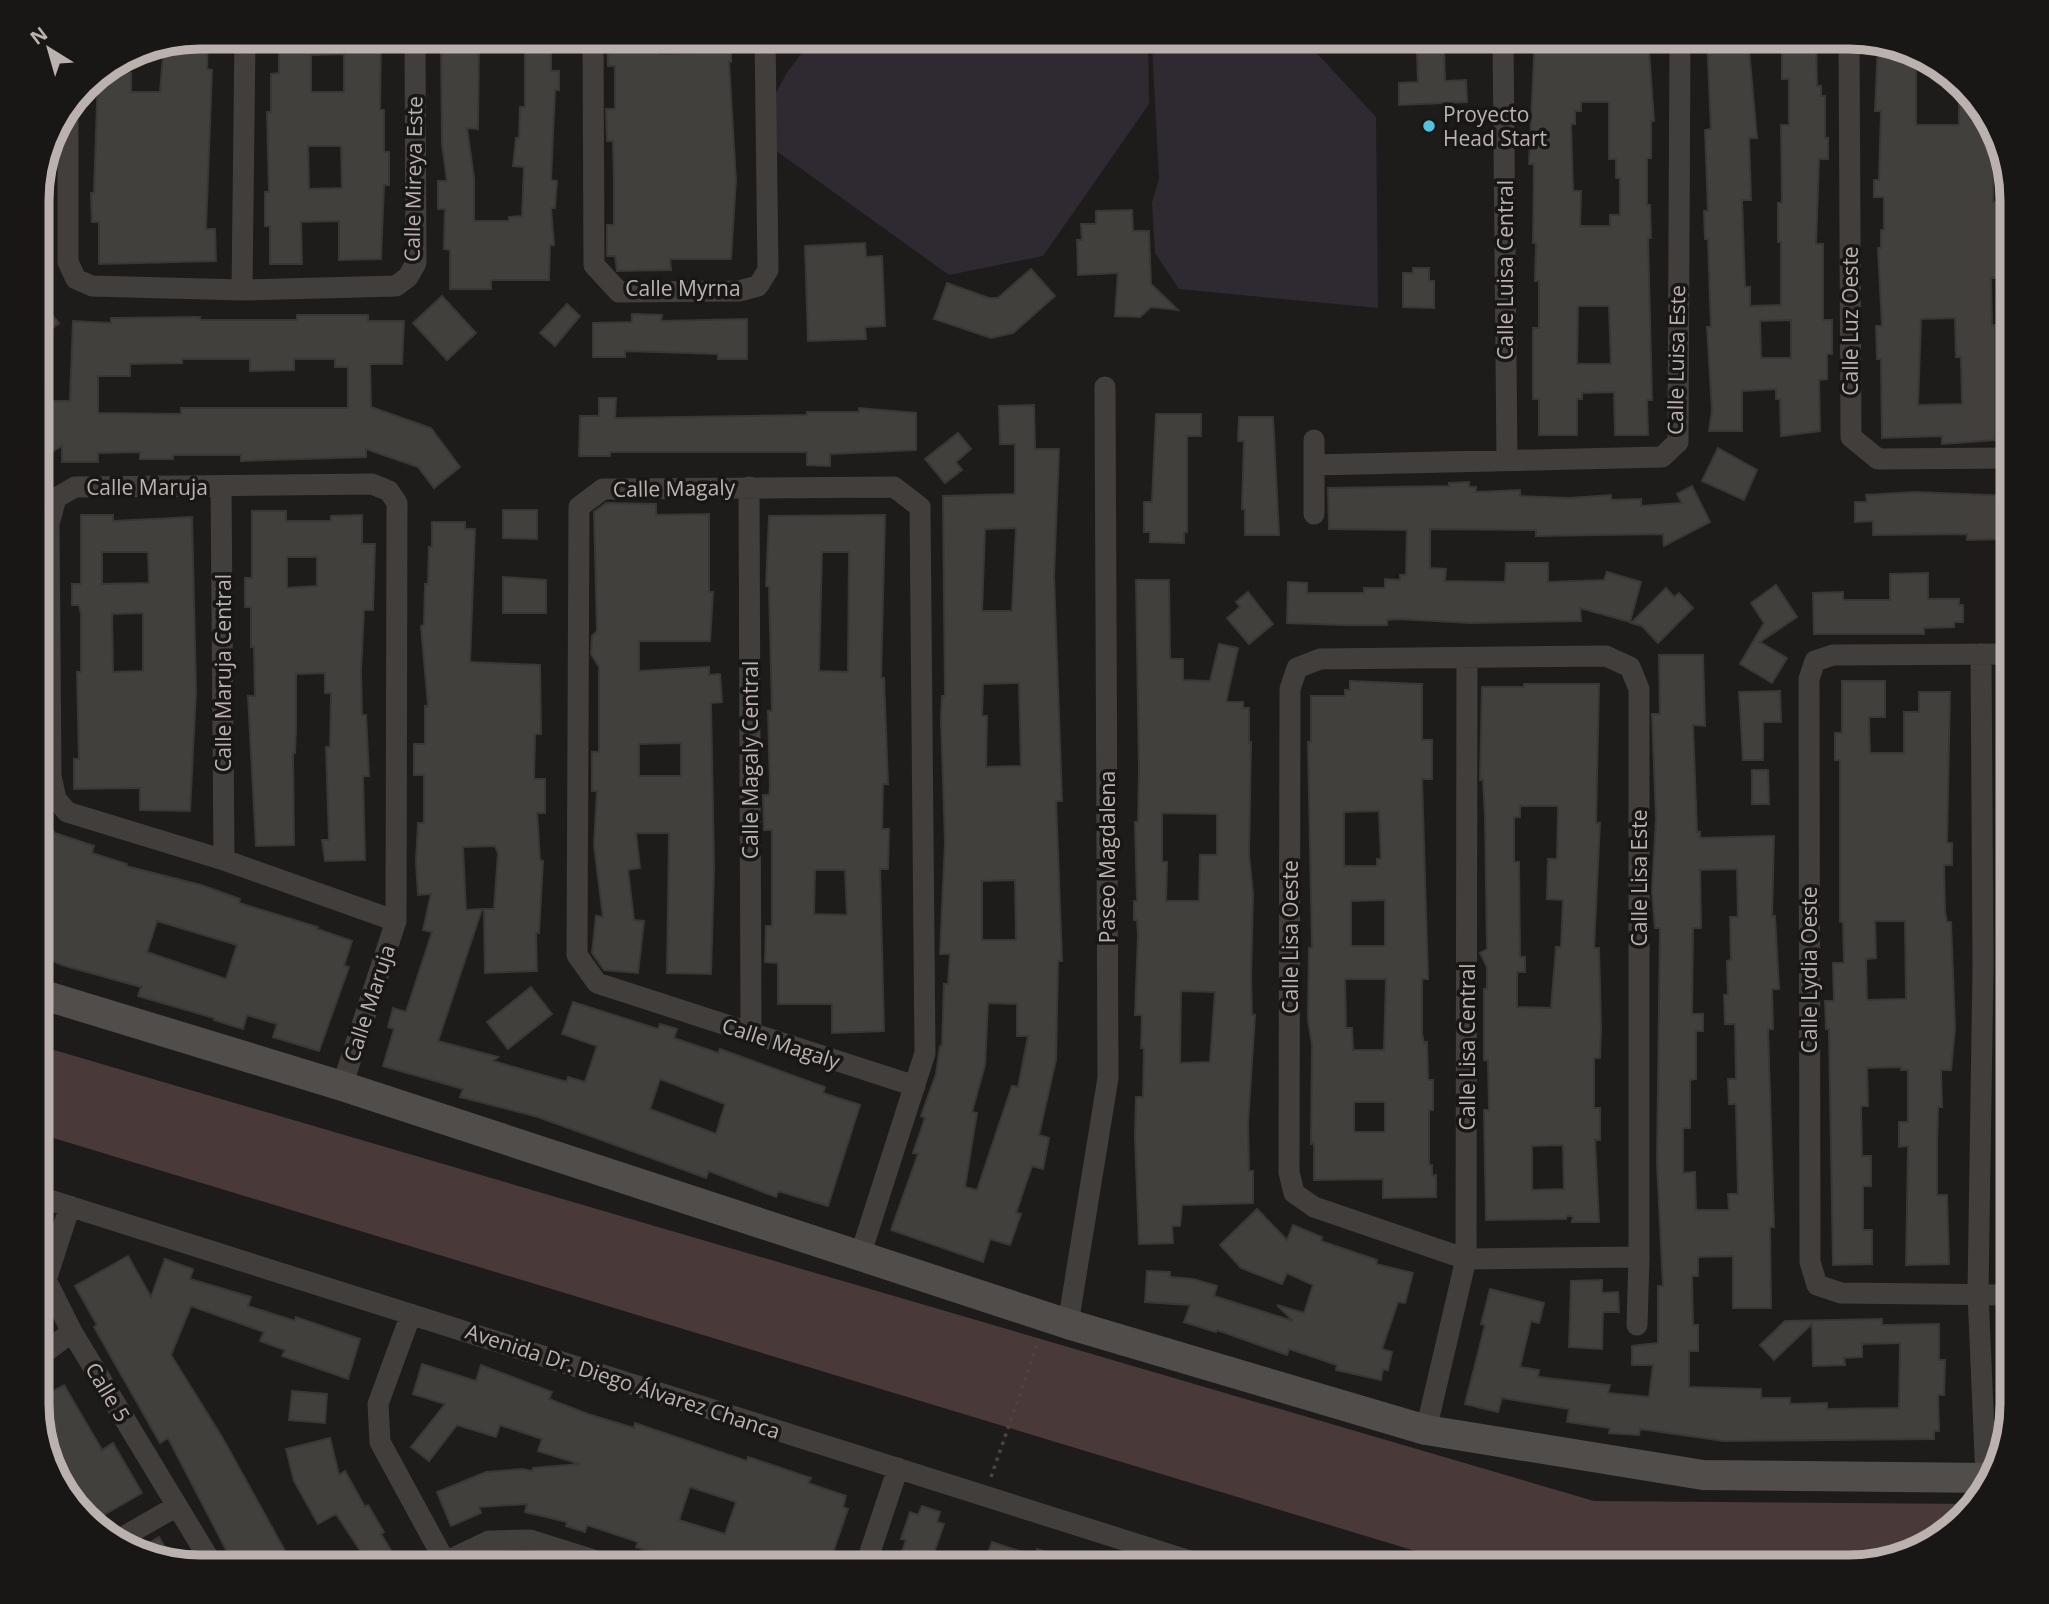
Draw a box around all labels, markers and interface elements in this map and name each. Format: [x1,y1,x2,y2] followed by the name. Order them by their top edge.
[14,14,84,84] north arrow
[25,20,53,50] text: N
[398,96,428,262] street label: Calle Mireya Este
[1443,100,1547,152] place label: Proyecto Head Start
[1421,118,1437,134] marker: Proyecto Head Start
[1491,180,1519,360] street label: Calle Luisa Central
[1836,246,1864,396] street label: Calle Luz Oeste
[625,274,741,302] street label: Calle Myrna
[1661,285,1691,435] street label: Calle Luisa Este
[86,473,208,501] street label: Calle Maruja
[613,473,736,503] street label: Calle Magaly
[209,574,237,772] street label: Calle Maruja Central
[736,661,764,859] street label: Calle Magaly Central
[1093,771,1121,943] street label: Paseo Magdalena
[1625,809,1653,947] street label: Calle Lisa Este
[1276,860,1304,1014] street label: Calle Lisa Oeste
[1795,887,1823,1053] street label: Calle Lydia Oeste
[337,941,401,1065] street label: Calle Maruja
[1453,963,1481,1131] street label: Calle Lisa Central
[719,1011,844,1075] street label: Calle Magaly
[462,1317,784,1445] street label: Avenida Dr. Diego Álvarez Chanca
[79,1357,137,1427] street label: Calle 5

